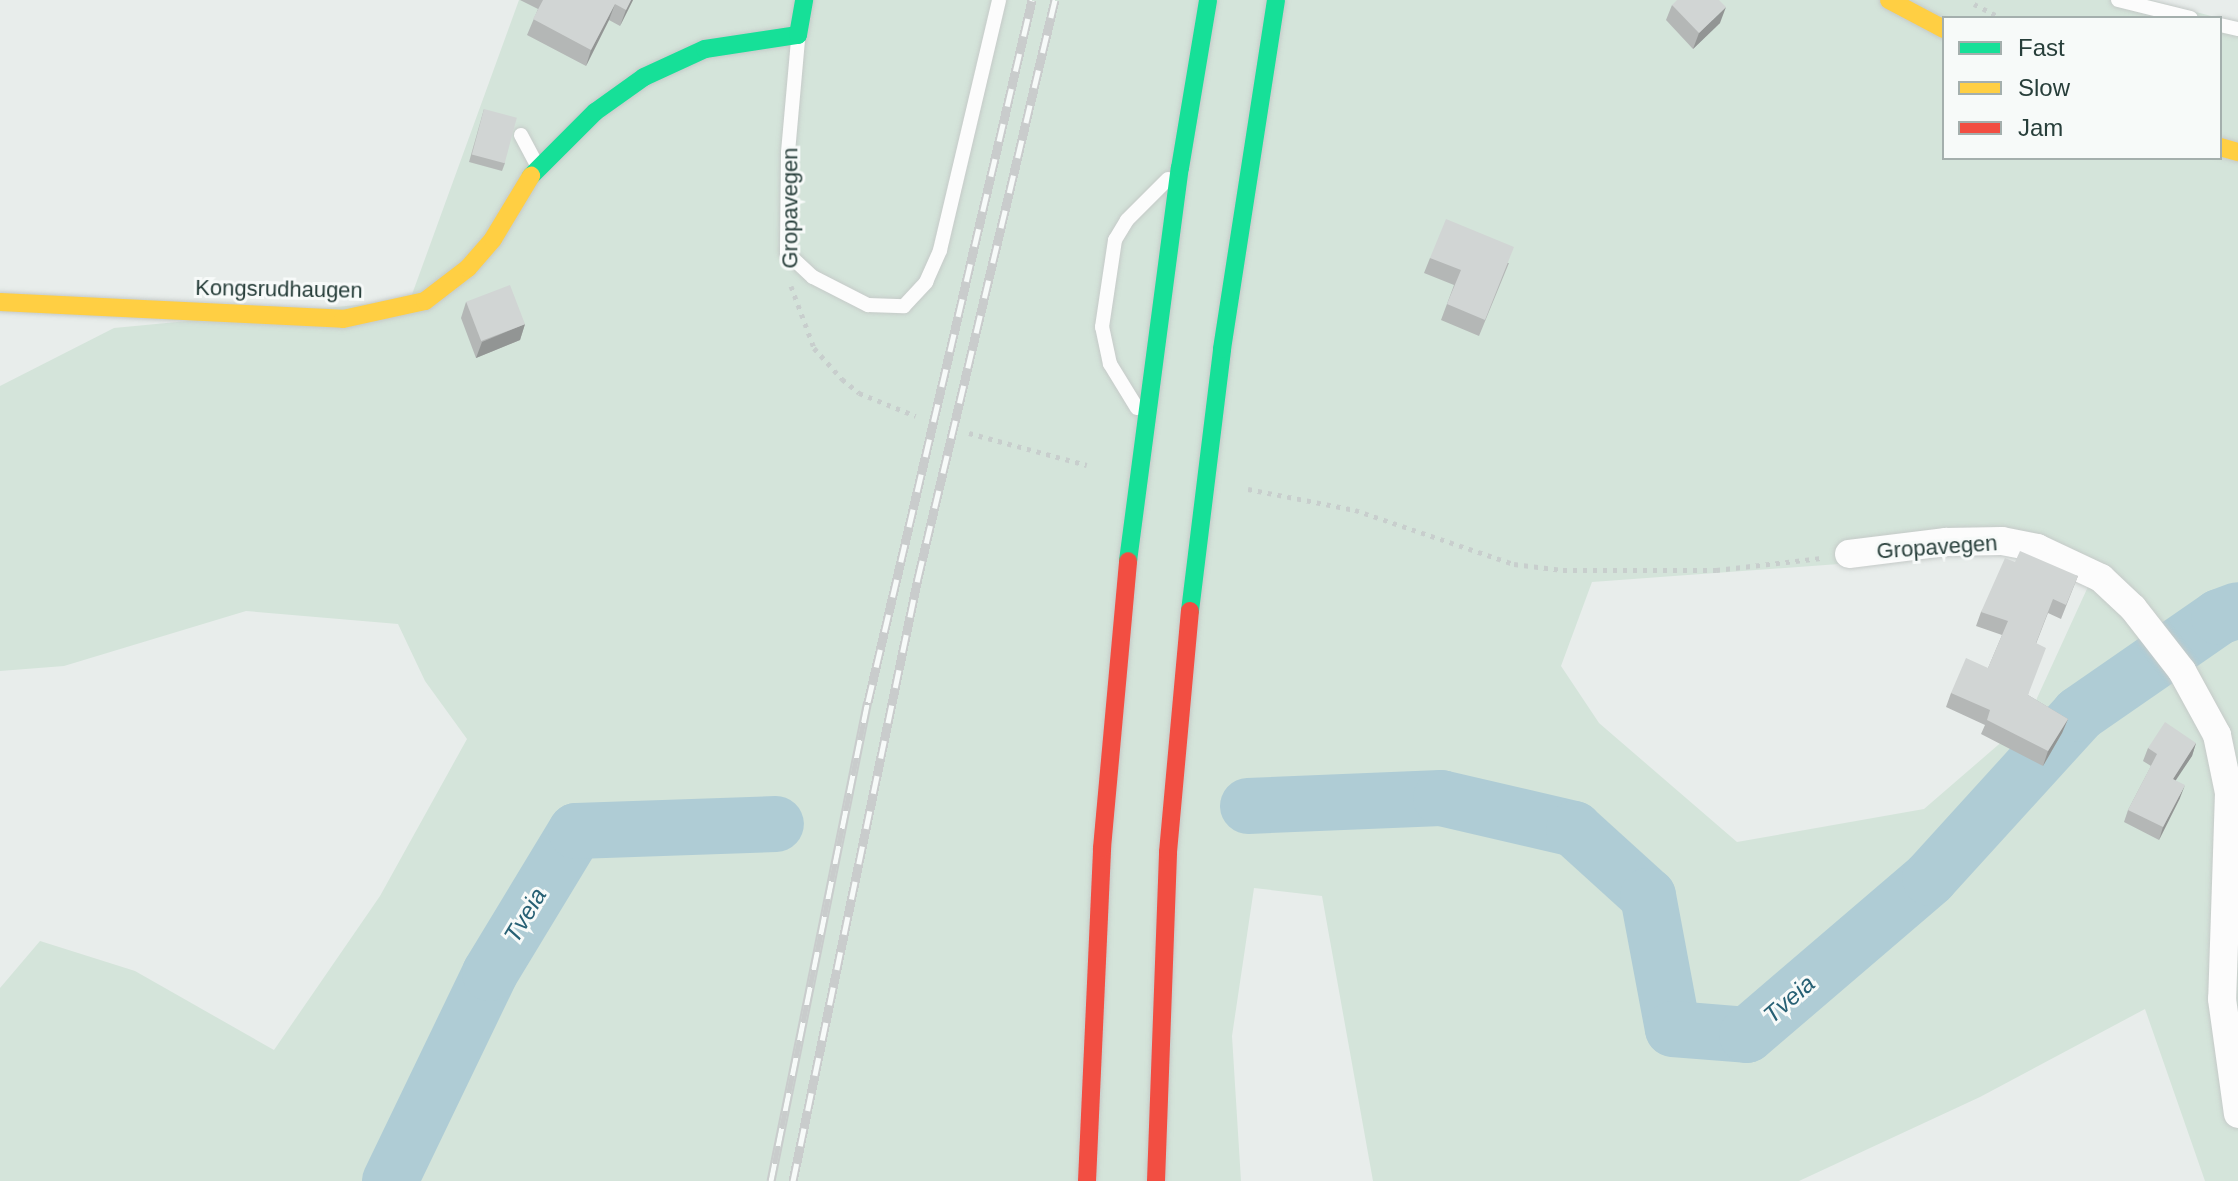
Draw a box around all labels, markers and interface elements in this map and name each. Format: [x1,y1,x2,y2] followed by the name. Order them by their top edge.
[1942,16,2222,160] legend
[2018,34,2065,61] text: Fast
[2018,74,2070,101] text: Slow
[2018,114,2063,141] text: Jam
[777,147,803,269] street label: Gropavegen
[195,274,363,304] street label: Kongsrudhaugen
[1876,530,1998,564] street label: Gropavegen
[498,882,552,948] water label: Tveia
[1757,969,1821,1029] water label: Tveia

